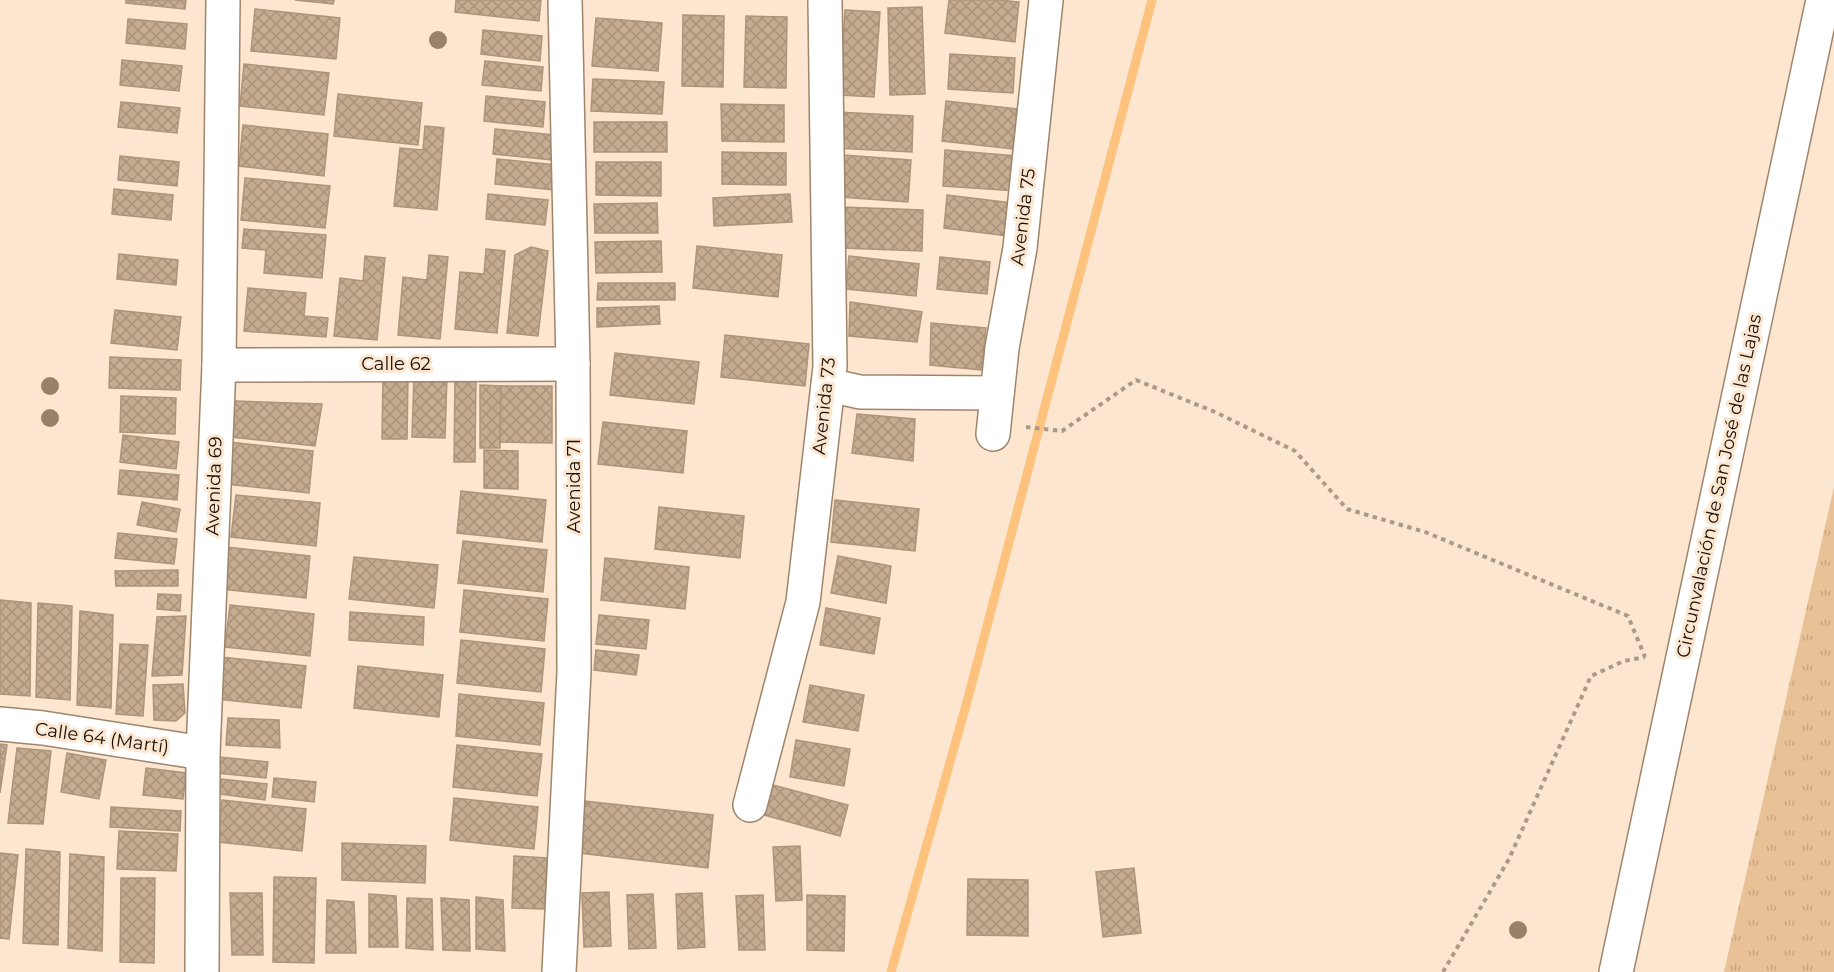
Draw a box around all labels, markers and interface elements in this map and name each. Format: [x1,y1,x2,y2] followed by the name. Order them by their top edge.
[1006,167,1040,267] street label: Avenida 75
[1672,312,1766,660] street label: Circunvalación de San José de las Lajas
[361,353,431,375] street label: Calle 62
[808,356,840,456] street label: Avenida 73
[201,436,227,536] street label: Avenida 69
[563,439,585,533] street label: Avenida 71
[33,718,171,758] street label: Calle 64 (Martí)

